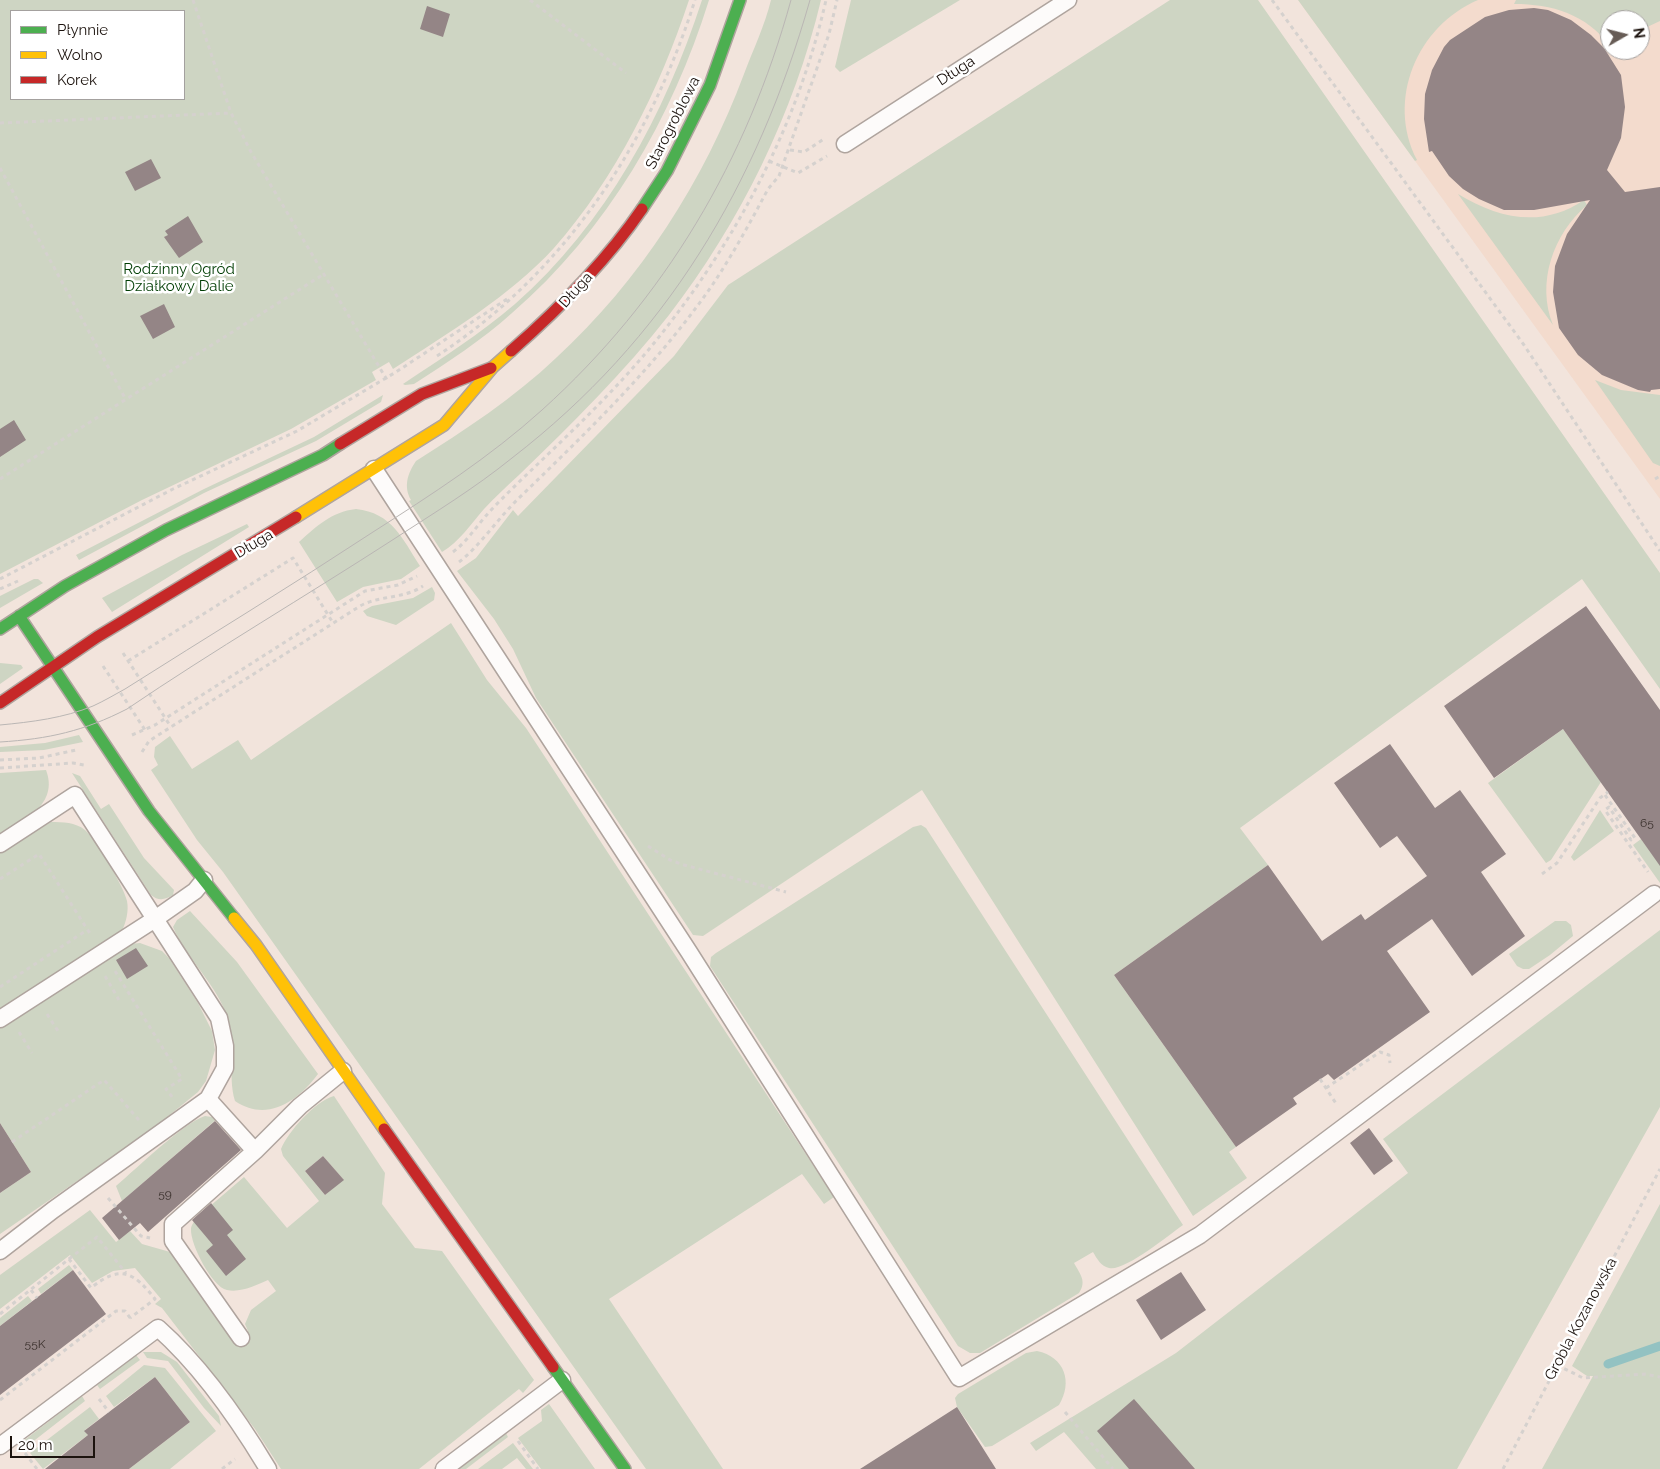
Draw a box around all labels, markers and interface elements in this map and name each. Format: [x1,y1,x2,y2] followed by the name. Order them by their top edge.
[10,10,185,100] legend
[1600,10,1650,60] north arrow
[57,21,108,39] text: Płynnie
[1630,27,1648,39] text: N
[57,46,102,64] text: Wolno
[934,52,978,90] street label: Długa
[57,71,97,89] text: Korek
[642,74,704,172] street label: Starogroblowa
[123,260,235,295] park label: Rodzinny Ogród Działkowy Dalie
[555,269,597,311] street label: Długa
[232,526,276,562] street label: Długa
[1640,816,1654,830] house number: 65
[158,1187,172,1201] house number: 59
[1541,1255,1621,1383] street label: Grobla Kozanowska
[25,1337,45,1351] house number: 55K
[12,1426,98,1458] scale bar
[18,1436,53,1454] text: 20 m

